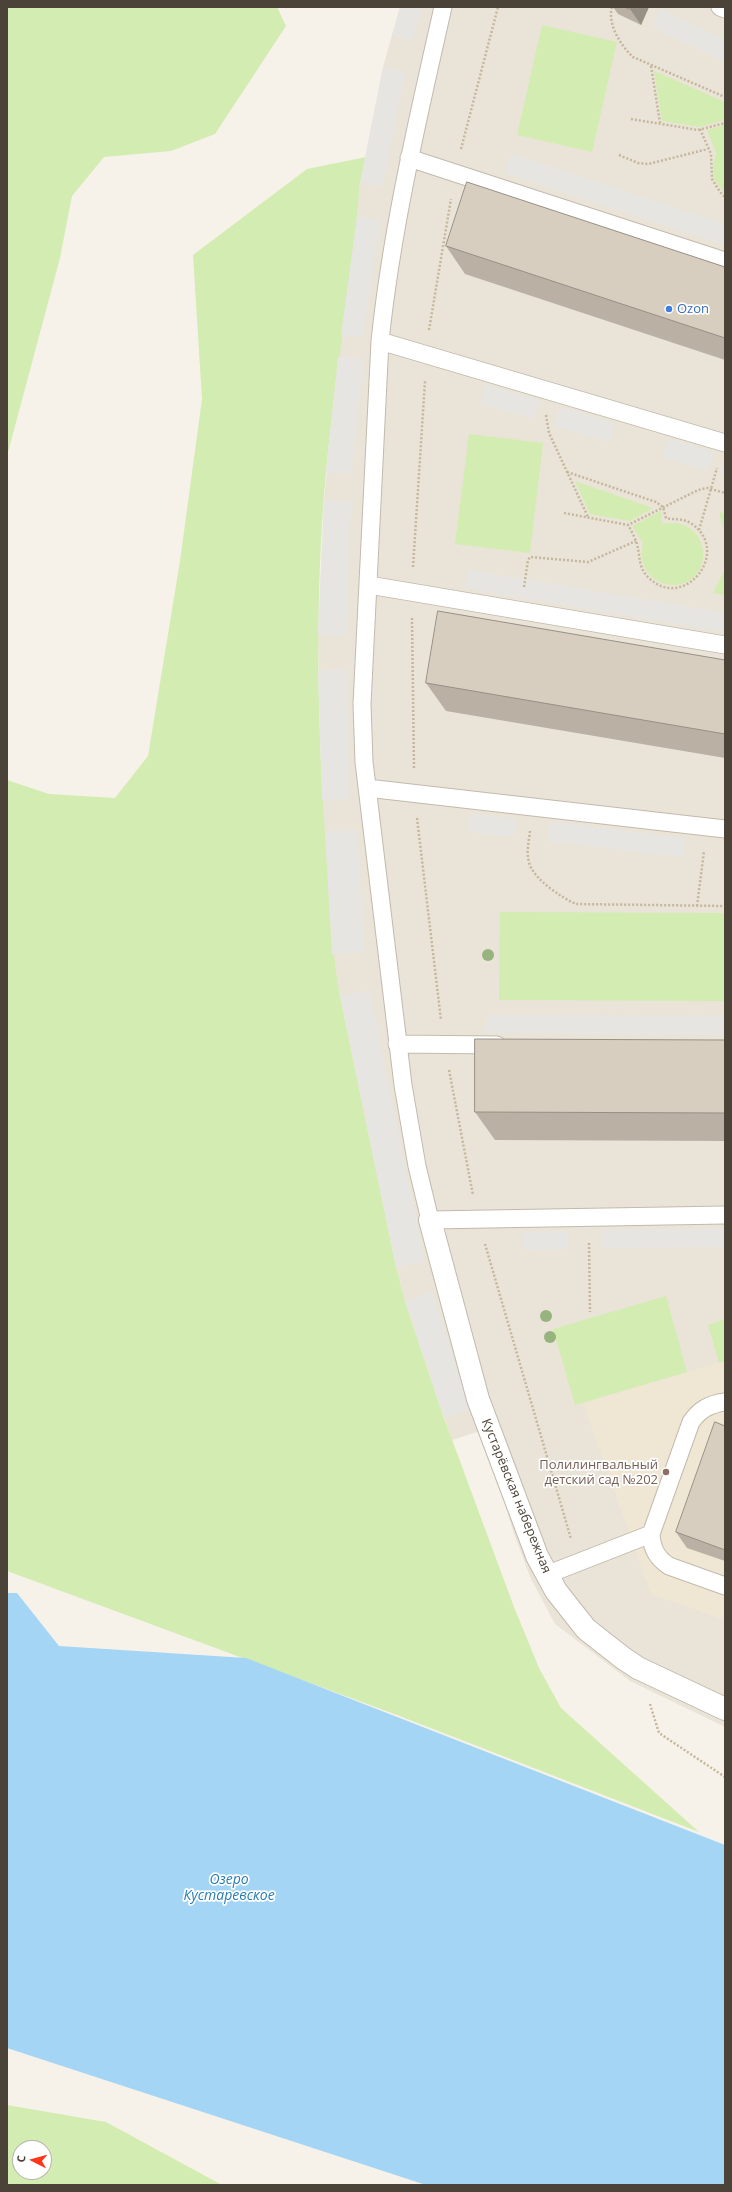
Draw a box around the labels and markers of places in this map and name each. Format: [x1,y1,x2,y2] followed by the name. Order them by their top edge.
[677,301,709,317] place label: Ozon
[664,304,674,314] marker: Ozon
[539,1457,658,1488] place label: Полилингвальный детский сад №202
[661,1467,671,1477] marker: Полилингвальный детский сад №202

